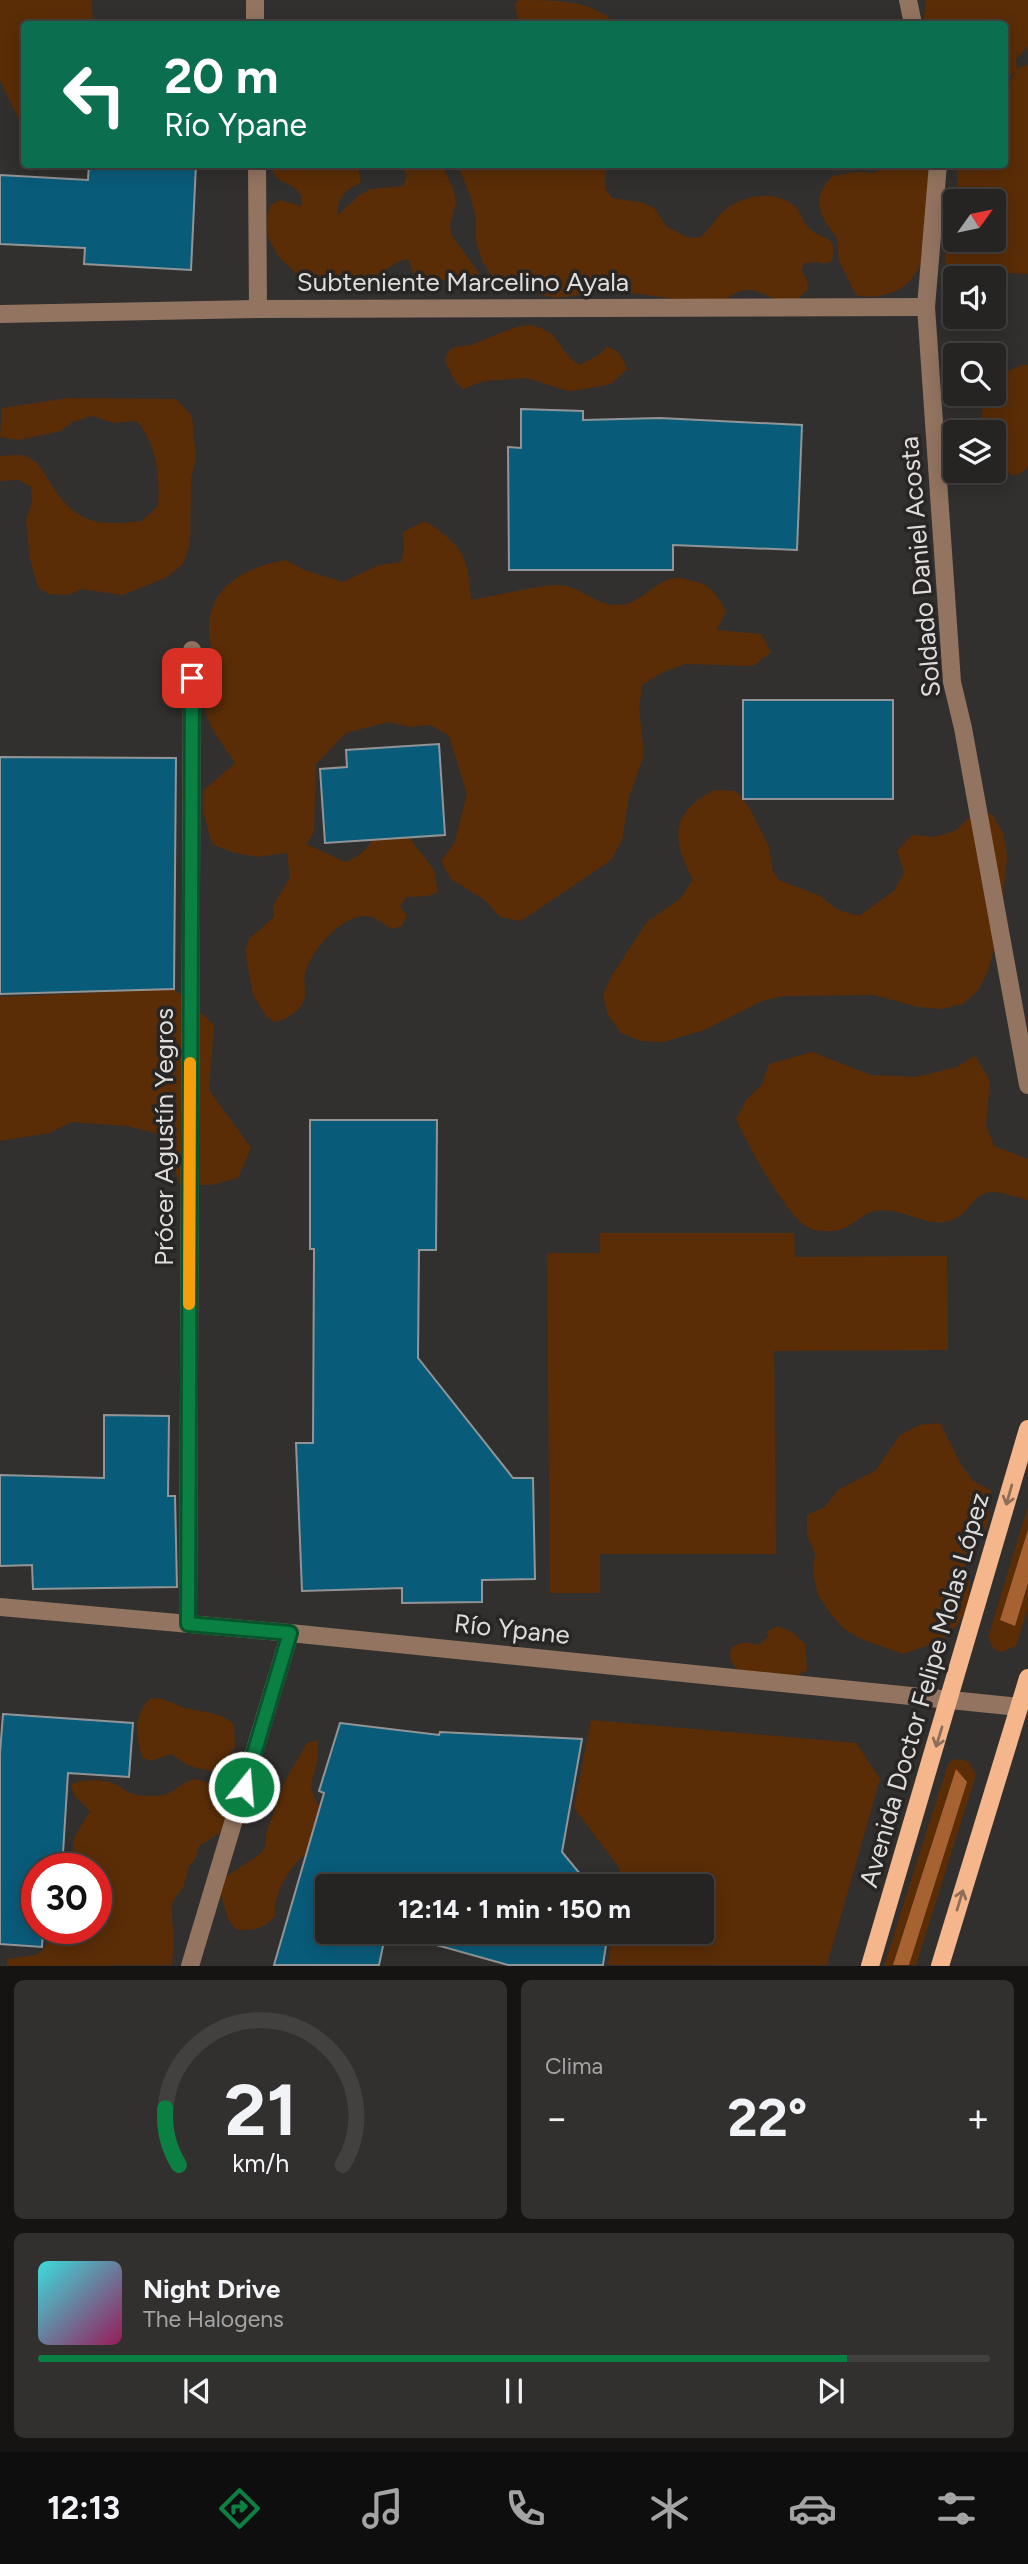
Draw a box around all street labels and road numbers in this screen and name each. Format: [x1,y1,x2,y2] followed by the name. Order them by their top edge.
[297,266,629,298] street label: Subteniente Marcelino Ayala
[893,435,947,699] street label: Soldado Daniel Acosta
[148,1008,180,1266] street label: Prócer Agustín Yegros
[852,1489,996,1891] street label: Avenida Doctor Felipe Molas López
[453,1607,571,1651] street label: Río Ypane

